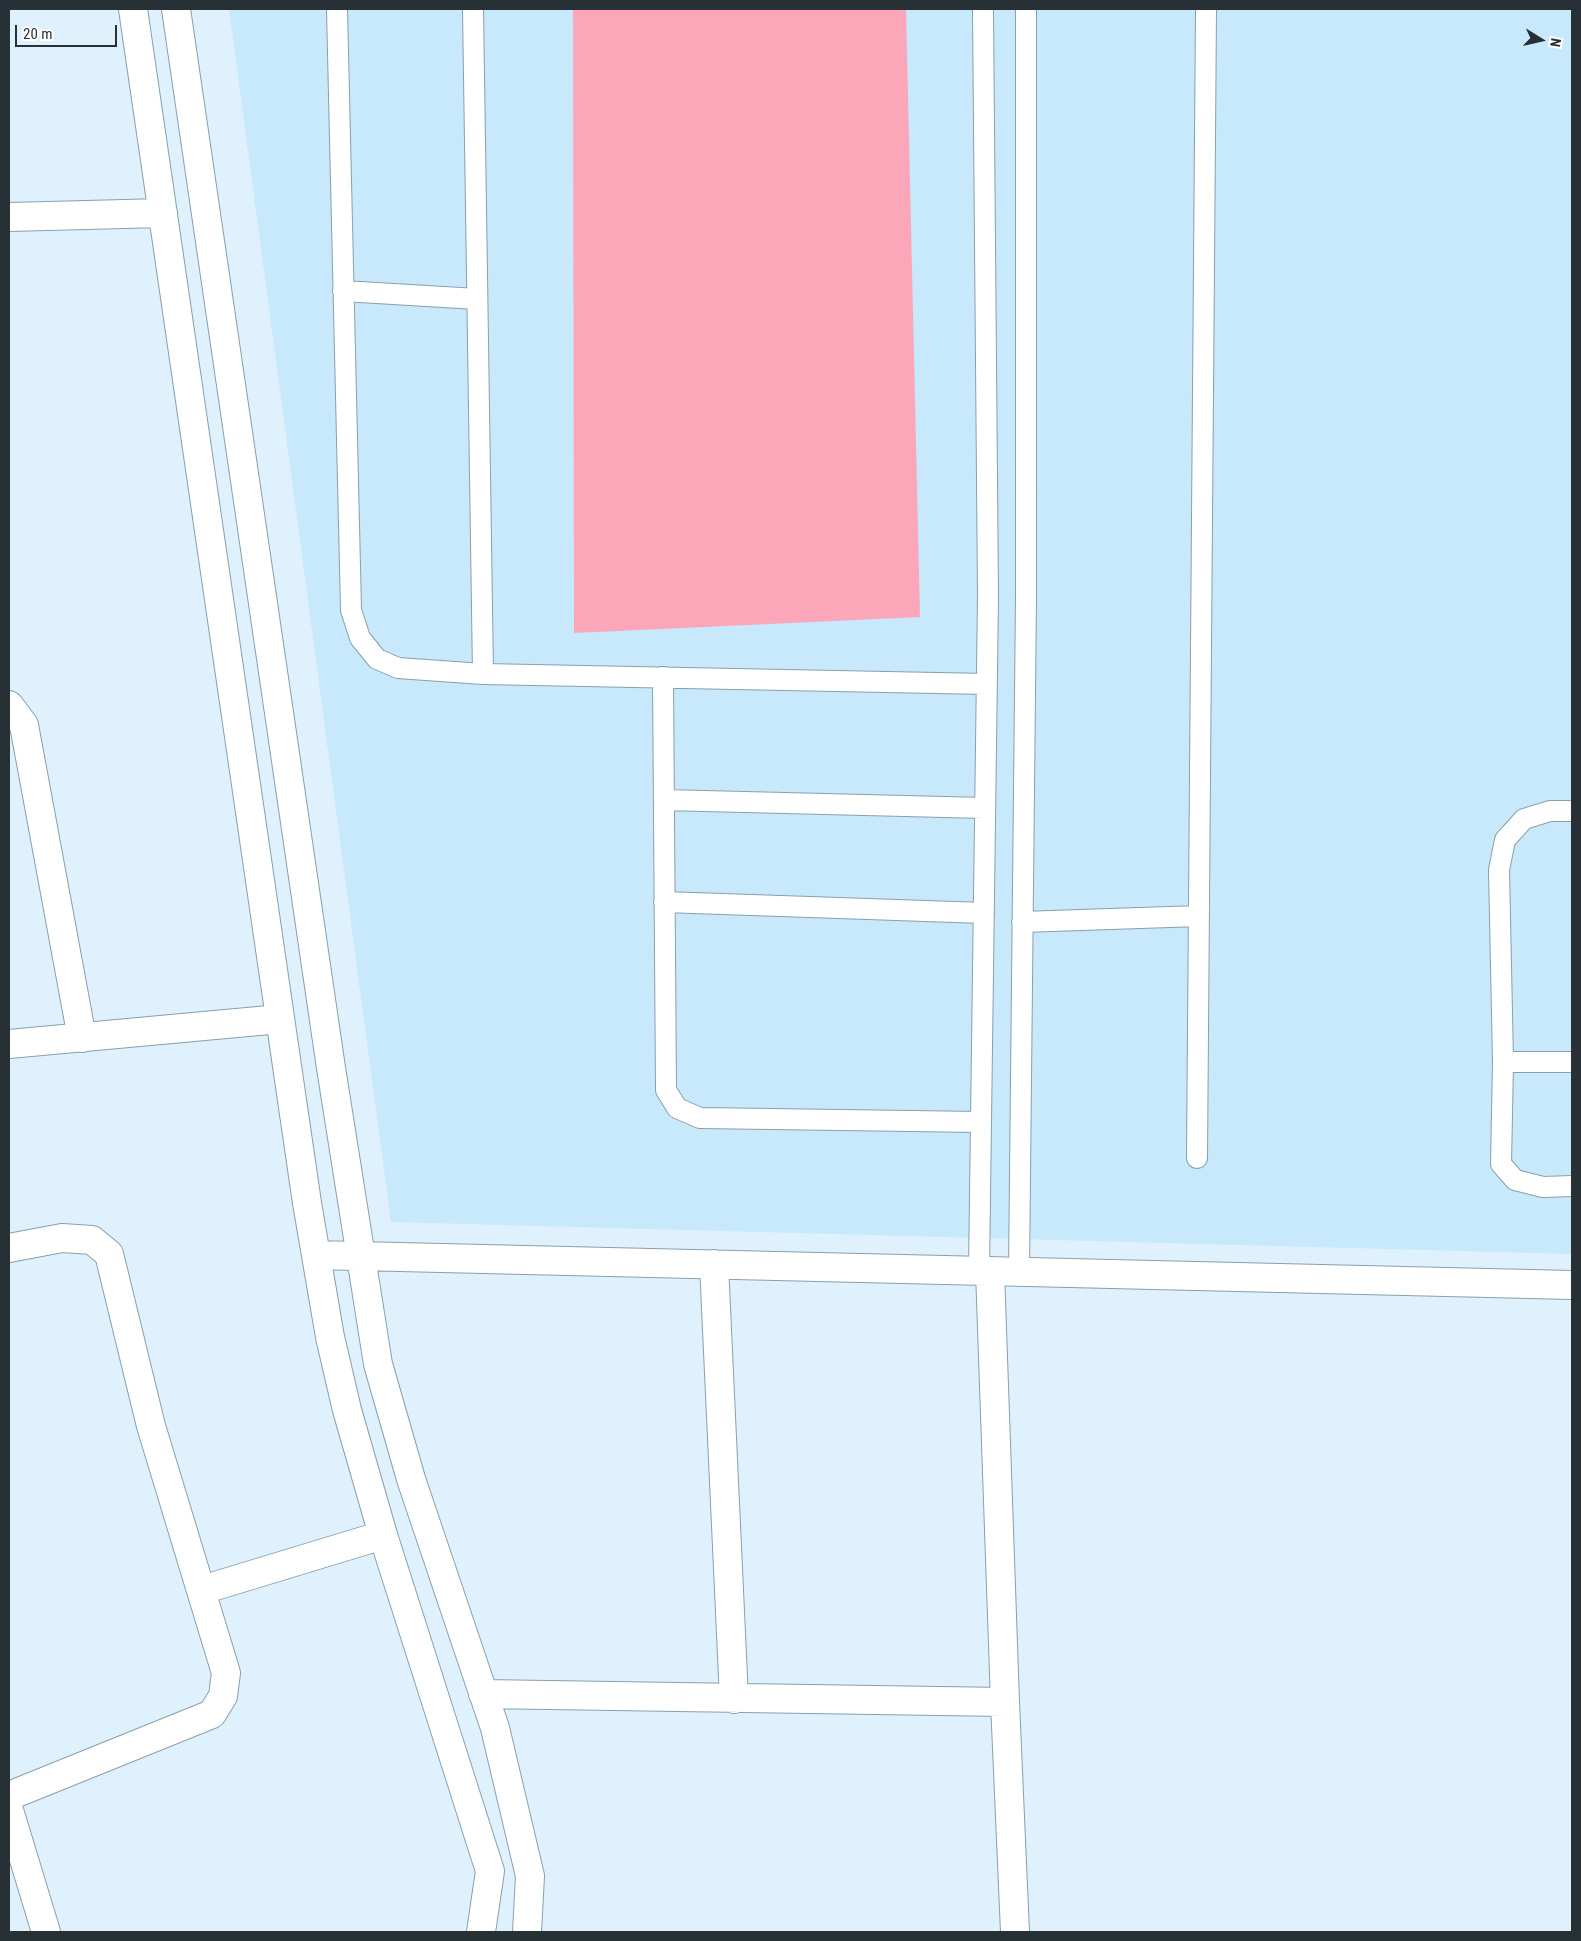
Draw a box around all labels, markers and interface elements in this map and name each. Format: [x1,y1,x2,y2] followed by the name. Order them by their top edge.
[18,15,120,47] scale bar
[1516,15,1566,65] north arrow
[23,25,53,43] text: 20 m
[1547,37,1564,48] text: N

